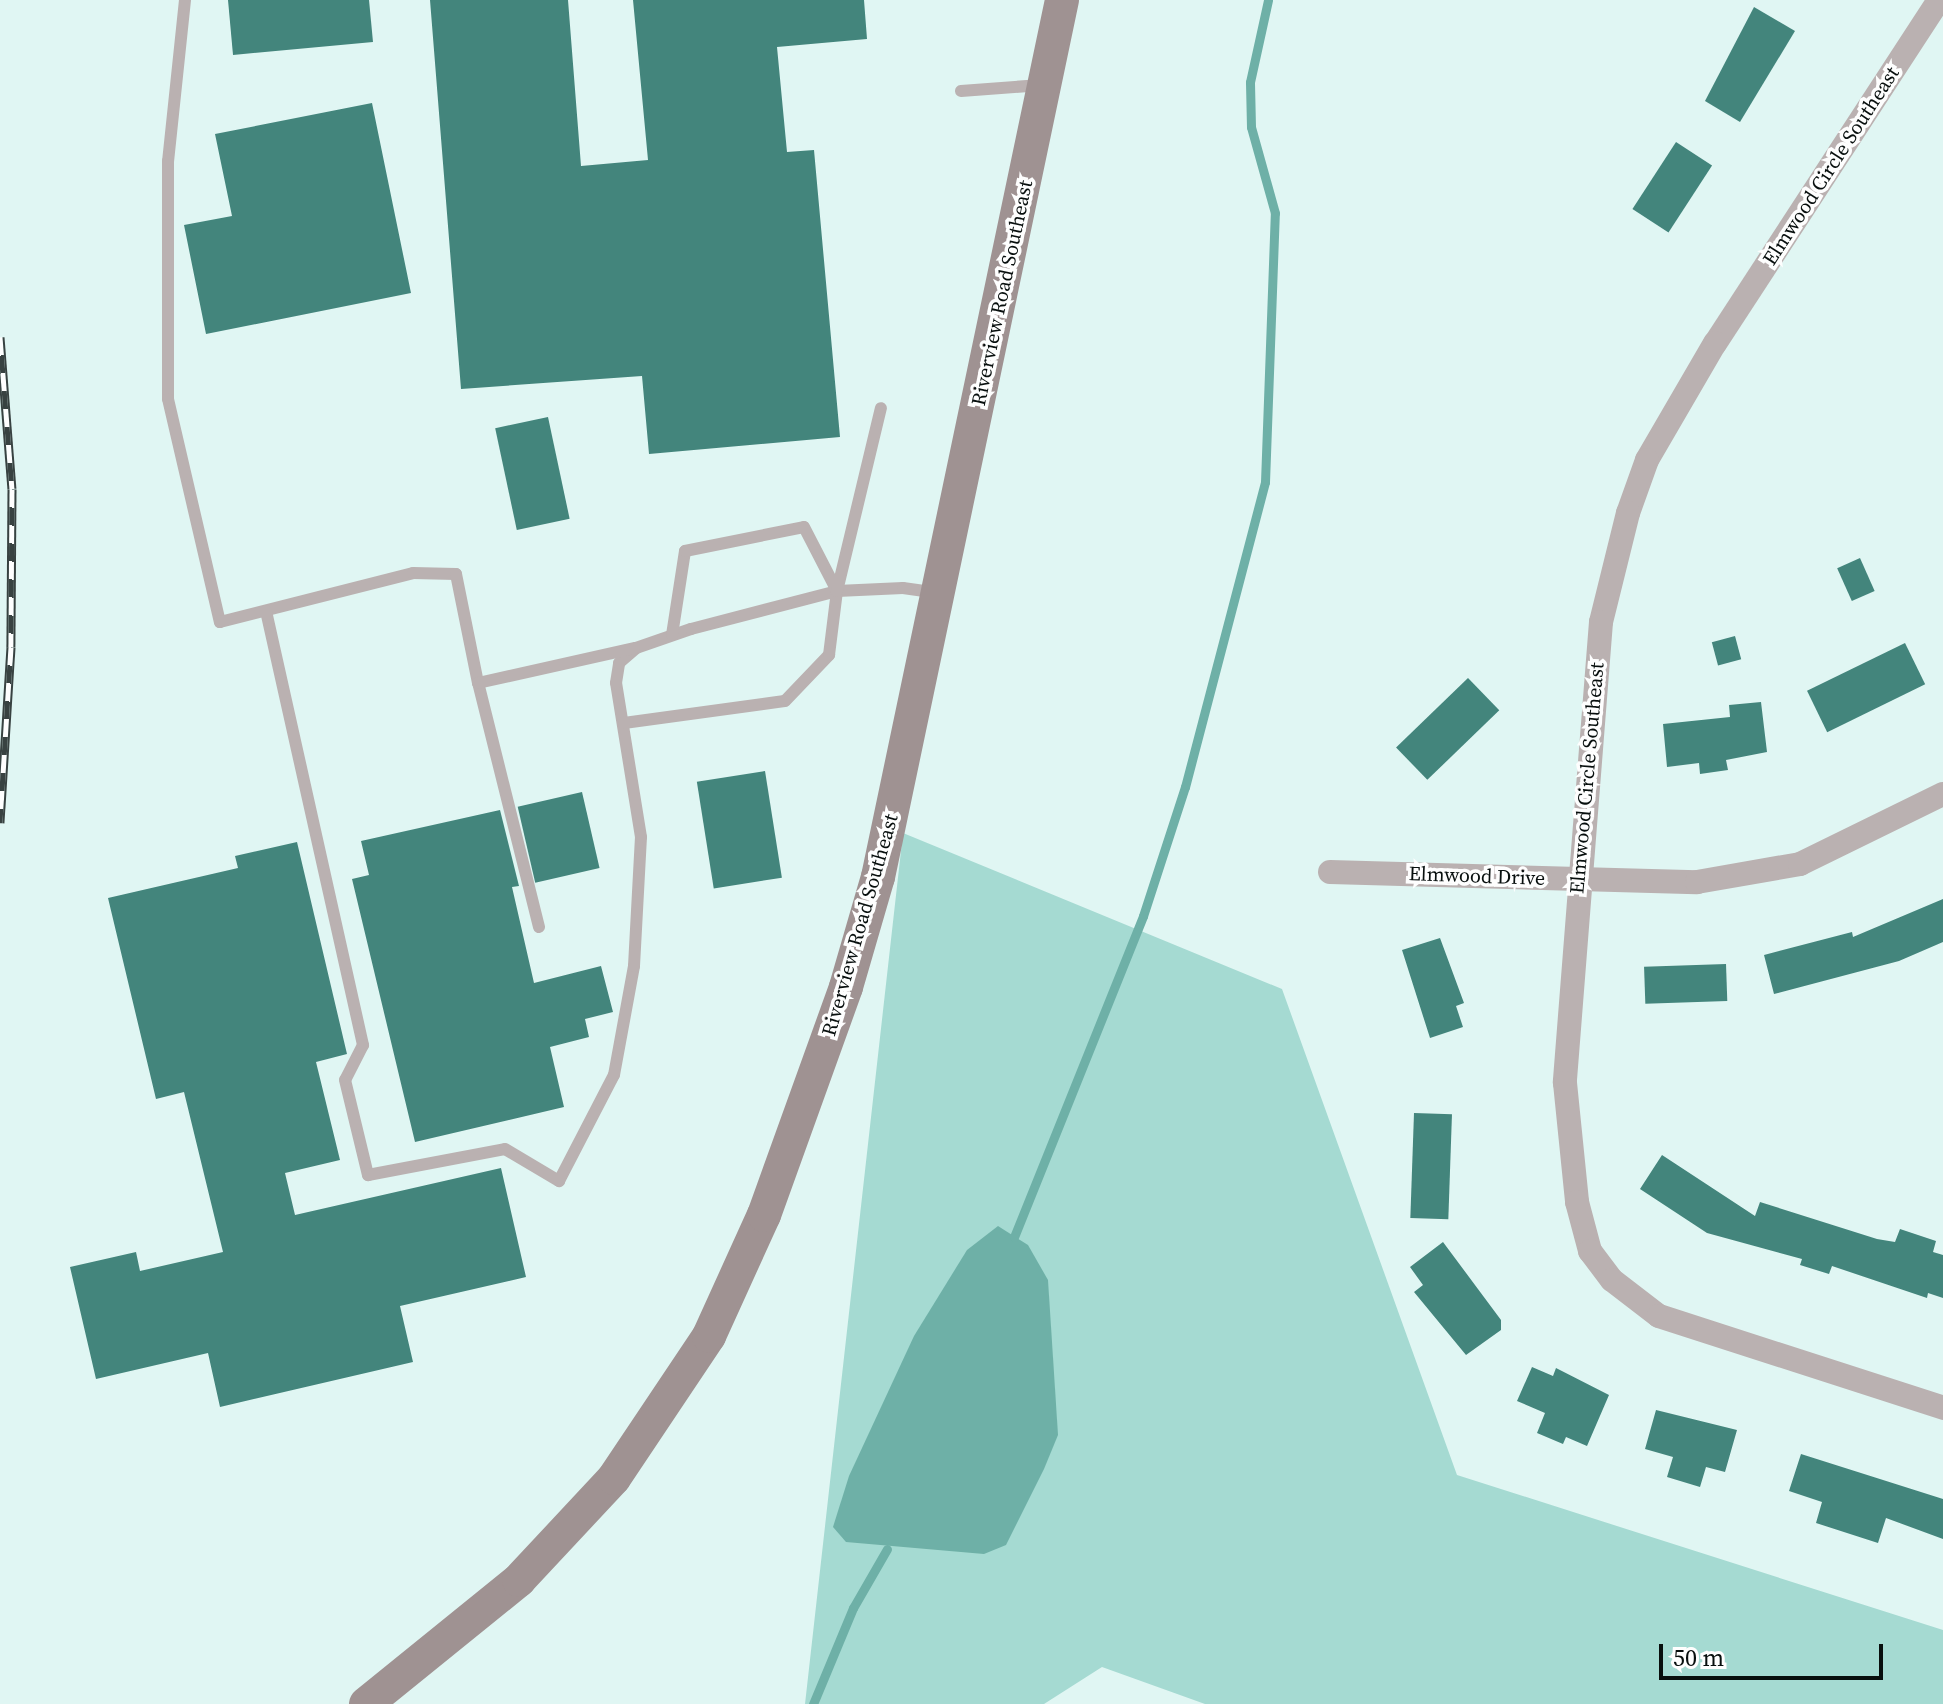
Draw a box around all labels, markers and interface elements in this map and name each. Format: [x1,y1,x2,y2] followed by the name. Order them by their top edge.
[1758,62,1904,270] street label: Elmwood Circle Southeast
[966,178,1038,408] street label: Riverview Road Southeast
[1565,661,1609,895] street label: Elmwood Circle Southeast
[817,811,903,1039] street label: Riverview Road Southeast
[1408,862,1546,890] street label: Elmwood Drive
[1663,1628,1887,1678] scale bar
[1673,1641,1724,1674] text: 50 m

